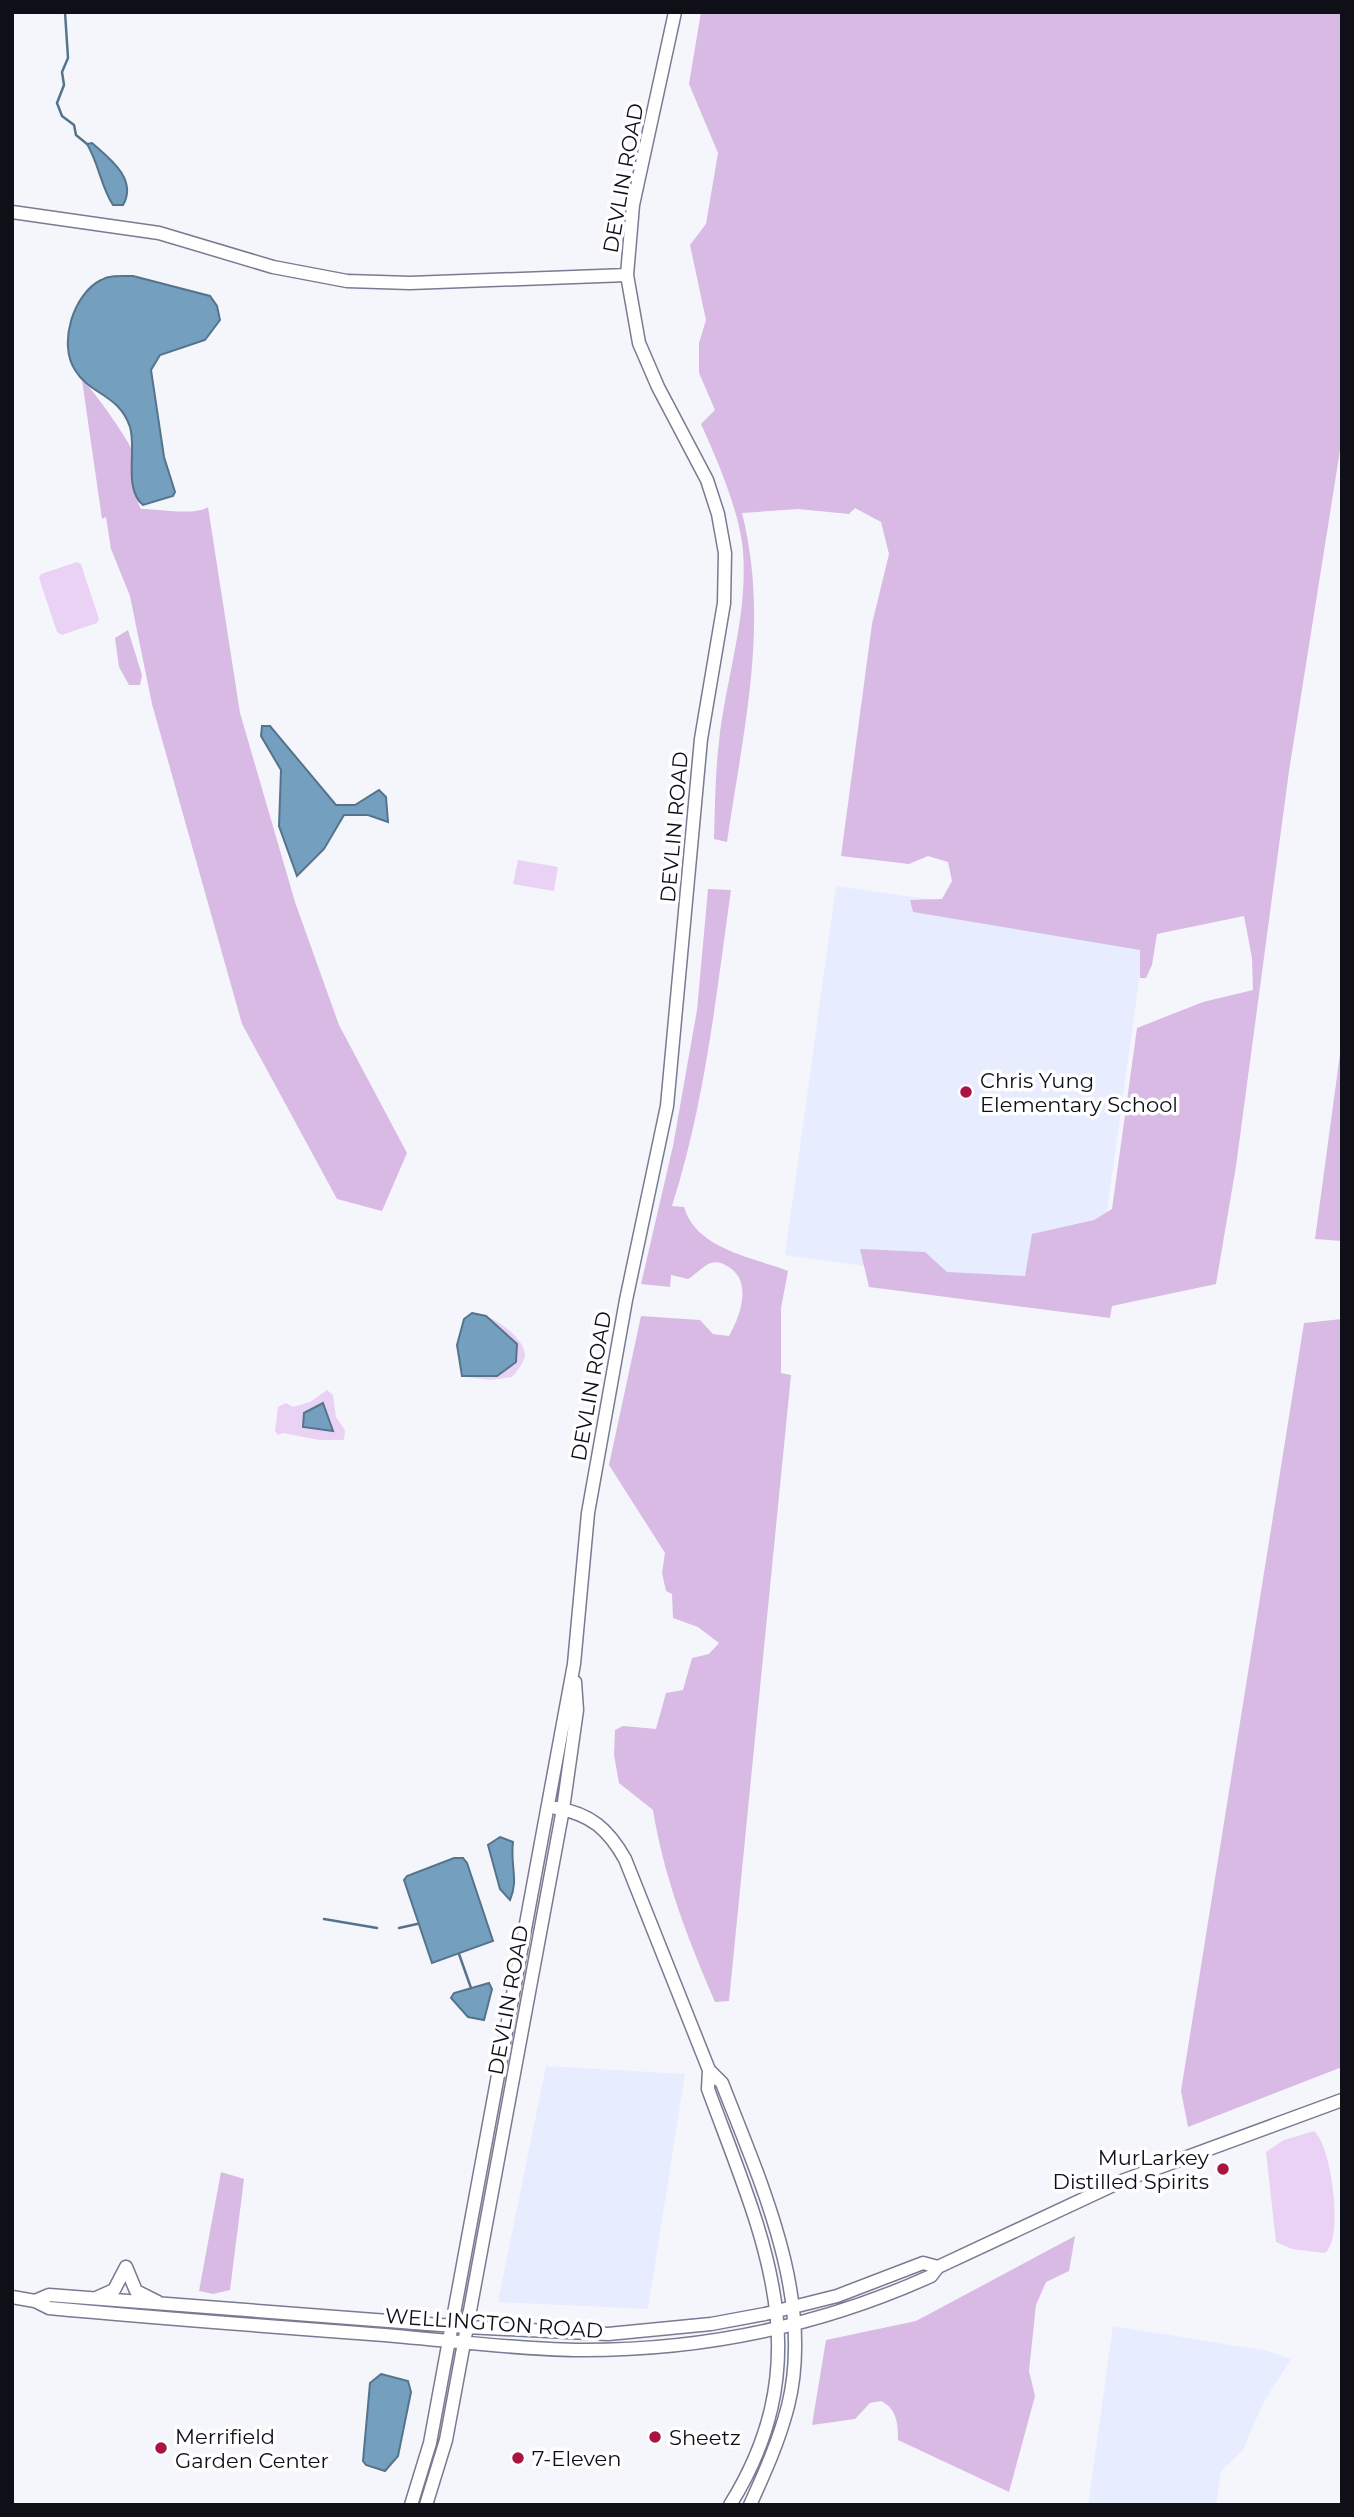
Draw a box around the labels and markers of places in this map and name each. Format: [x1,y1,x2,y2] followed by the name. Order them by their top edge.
[980,1068,1178,1117] place label: Chris Yung Elementary School
[958,1084,974,1100] marker: Chris Yung Elementary School
[1053,2145,1210,2194] place label: MurLarkey Distilled Spirits
[1215,2161,1231,2177] marker: MurLarkey Distilled Spirits
[175,2424,329,2473] place label: Merrifield Garden Center
[669,2425,741,2450] place label: Sheetz
[647,2429,663,2445] marker: Sheetz
[153,2440,169,2456] marker: Merrifield Garden Center
[532,2446,621,2471] place label: 7-Eleven
[510,2450,526,2466] marker: 7-Eleven

